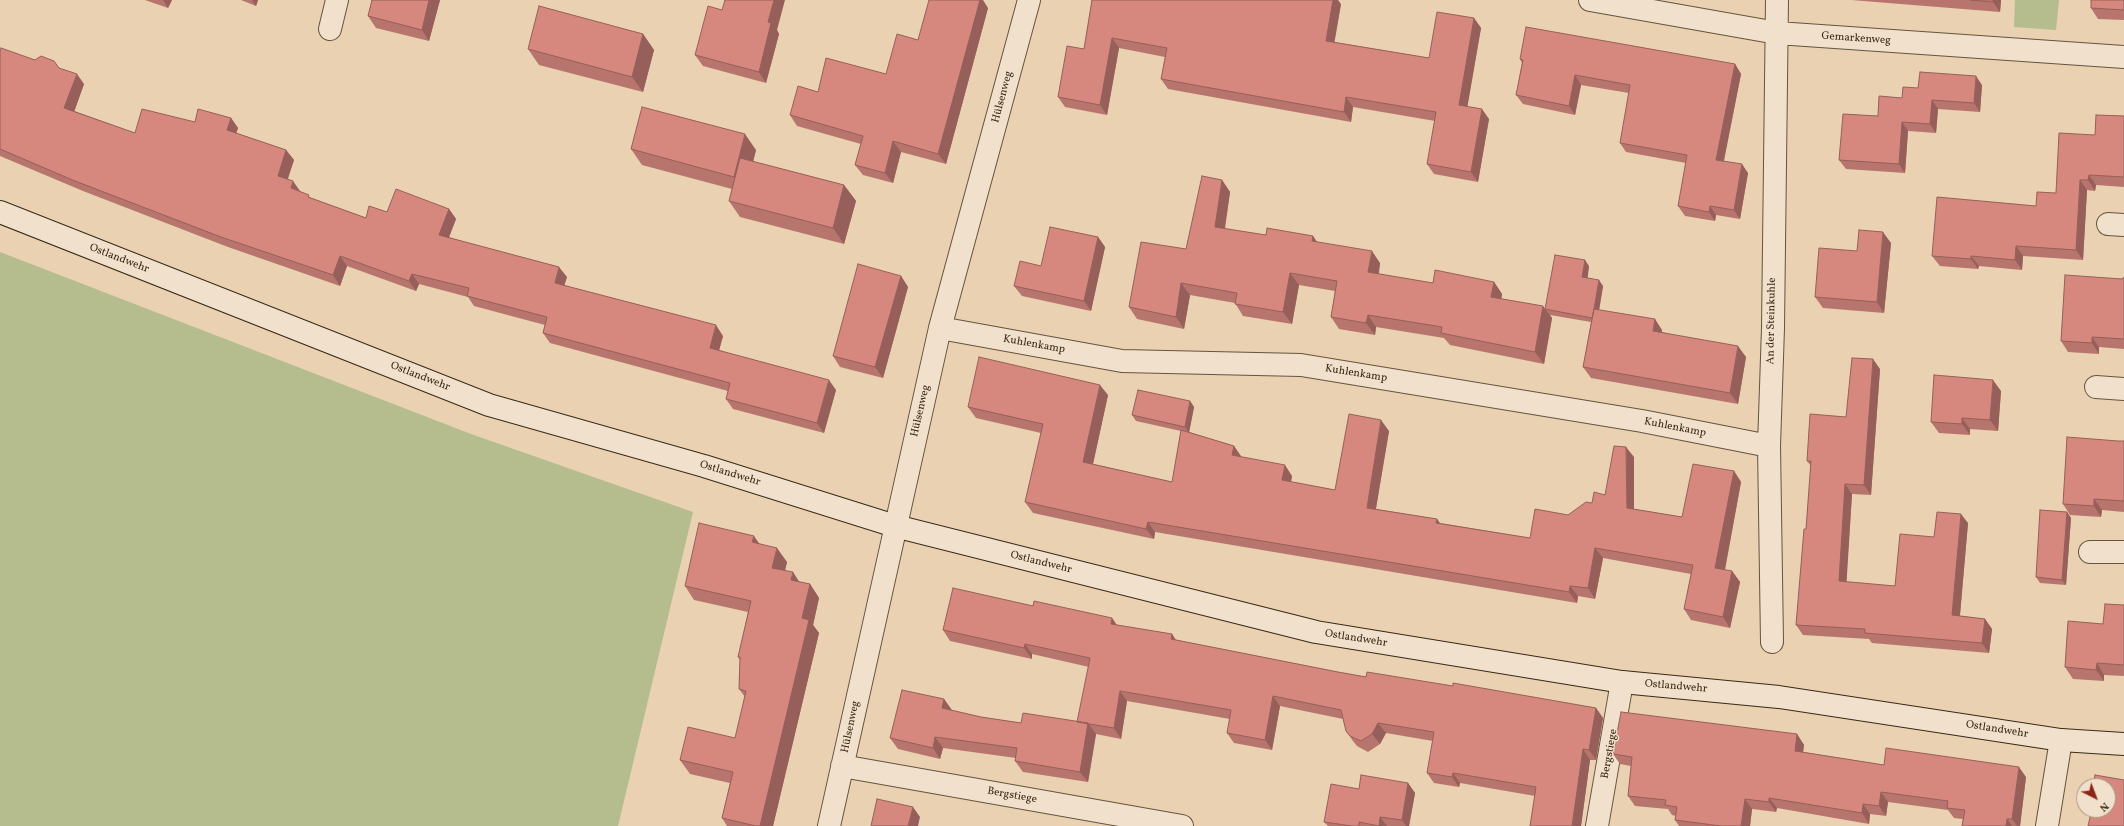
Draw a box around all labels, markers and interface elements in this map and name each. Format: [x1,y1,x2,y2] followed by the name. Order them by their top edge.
[1821,30,1891,48] street label: Gemarkenweg
[990,70,1016,124] street label: Hülsenweg
[87,242,151,276] street label: Ostlandwehr
[1765,277,1779,365] street label: An der Steinkuhle
[1002,333,1066,357] street label: Kuhlenkamp
[388,360,452,394] street label: Ostlandwehr
[1324,363,1388,385] street label: Kuhlenkamp
[909,384,933,438] street label: Hülsenweg
[1643,416,1707,440] street label: Kuhlenkamp
[698,458,762,490] street label: Ostlandwehr
[1009,549,1073,577] street label: Ostlandwehr
[1324,628,1388,650] street label: Ostlandwehr
[1644,678,1708,696] street label: Ostlandwehr
[839,700,863,754] street label: Hülsenweg
[1965,719,2029,741] street label: Ostlandwehr
[1599,728,1621,780] street label: Bergstiege
[2076,778,2116,818] north arrow
[986,785,1038,807] street label: Bergstiege
[2096,798,2112,815] text: N

